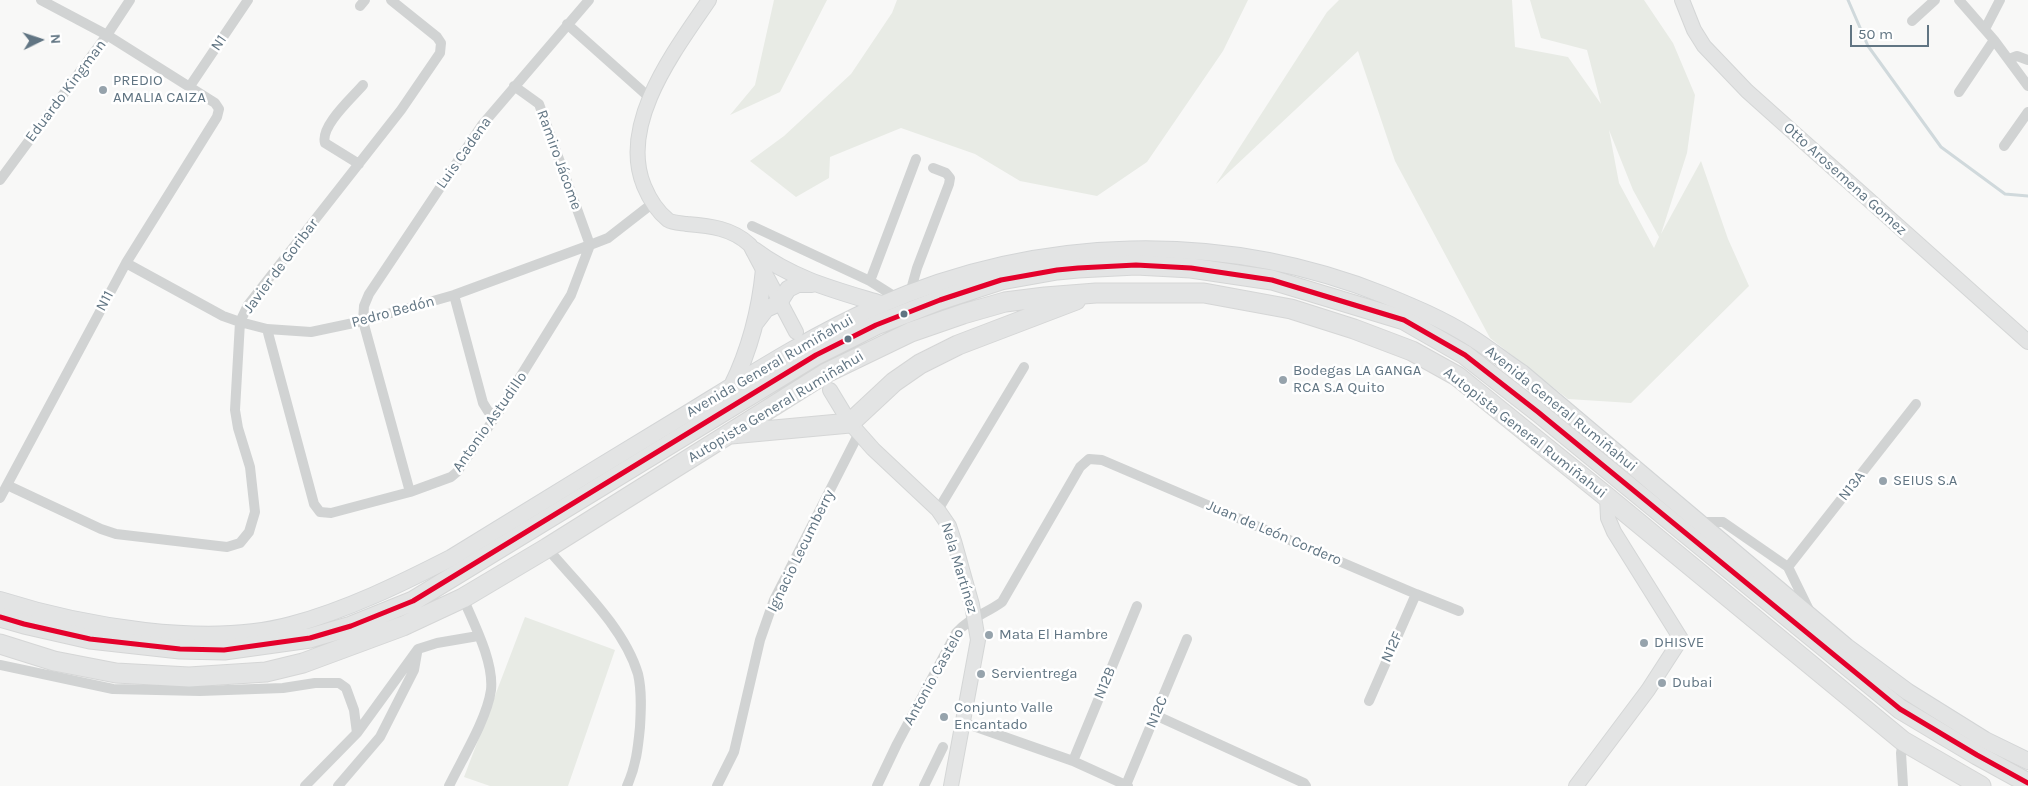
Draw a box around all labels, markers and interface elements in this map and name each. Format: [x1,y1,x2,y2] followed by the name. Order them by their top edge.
[15,15,65,65] north arrow
[1853,15,1932,47] scale bar
[1858,25,1893,43] text: 50 m
[207,32,231,54] street label: N1
[47,33,64,45] text: N
[22,36,110,146] street label: Eduardo Kingman
[113,72,206,107] place label: PREDIO AMALIA CAIZA
[97,84,109,96] marker: PREDIO AMALIA CAIZA
[533,108,585,212] street label: Ramiro Jácome
[433,114,495,192] street label: Luis Cadena
[1780,119,1910,239] street label: Otto Arosemena Gomez
[240,215,322,317] street label: Javier de Goribar
[92,288,118,314] street label: N11
[350,292,436,332] street label: Pedro Bedón
[899,309,909,319] unlabelled marker
[683,311,857,421] street label: Avenida General Rumiñahui
[843,334,853,344] unlabelled marker
[1482,342,1640,476] street label: Avenida General Rumiñahui
[685,347,867,467] street label: Autopista General Rumiñahui
[1293,362,1421,397] place label: Bodegas LA GANGA RCA S.A Quito
[1440,364,1610,502] street label: Autopista General Rumiñahui
[449,369,531,475] street label: Antonio Astudillo
[1277,374,1289,386] marker: Bodegas LA GANGA RCA S.A Quito
[1835,468,1869,504] street label: N13A
[1893,472,1957,490] place label: SEIUS S.A
[1877,475,1889,487] marker: SEIUS S.A
[764,487,838,615] street label: Ignacio Lecumberry
[1204,496,1344,570] street label: Juan de León Cordero
[937,520,981,616] street label: Nela Martínez
[900,625,968,729] street label: Antonio Castelo
[999,626,1108,644] place label: Mata El Hambre
[983,629,995,641] marker: Mata El Hambre
[1377,629,1407,665] street label: N12F
[1654,634,1704,652] place label: DHISVE
[1638,637,1650,649] marker: DHISVE
[1090,664,1120,702] street label: N12B
[991,665,1077,683] place label: Servientrega
[975,668,987,680] marker: Servientrega
[1672,674,1713,692] place label: Dubai
[1656,677,1668,689] marker: Dubai
[1142,693,1172,731] street label: N12C
[954,699,1053,734] place label: Conjunto Valle Encantado
[938,711,950,723] marker: Conjunto Valle Encantado

